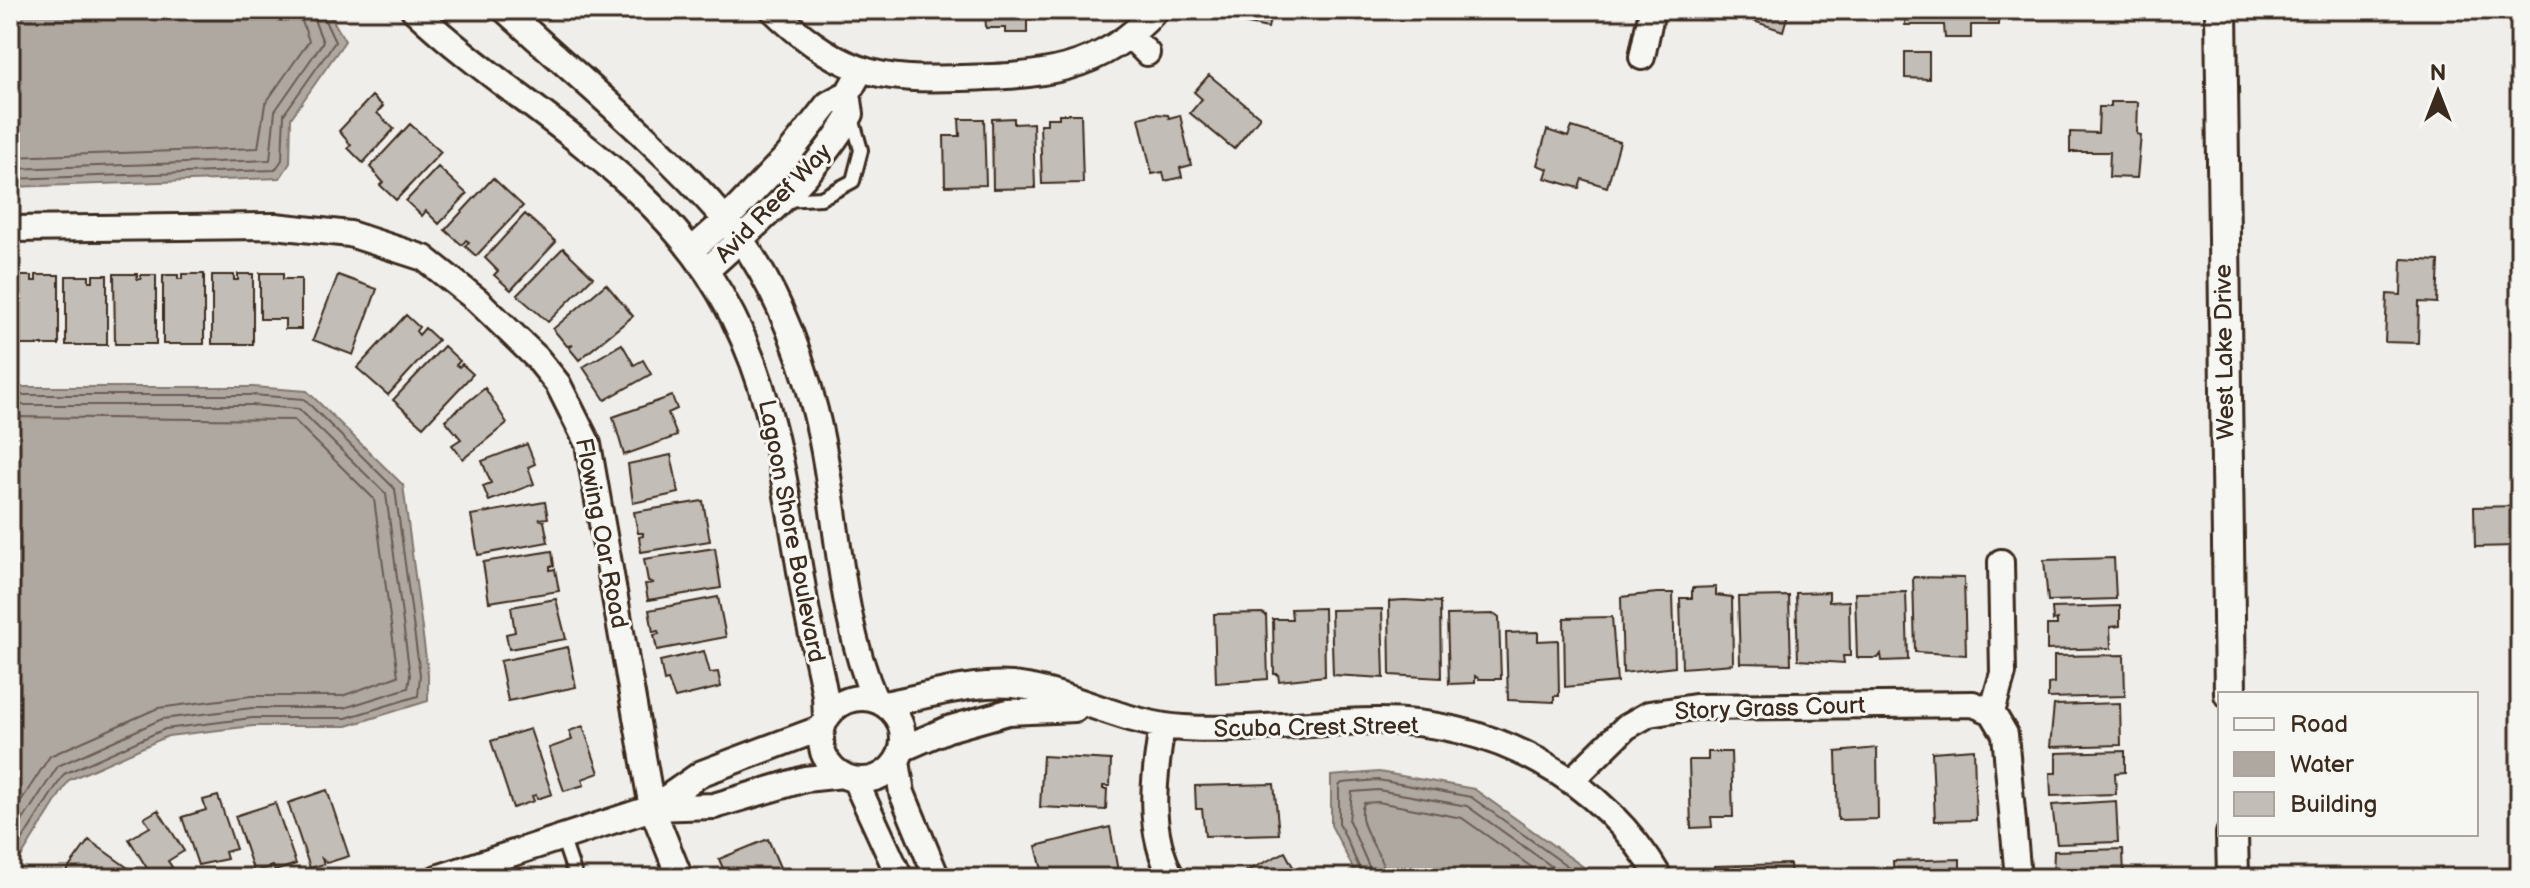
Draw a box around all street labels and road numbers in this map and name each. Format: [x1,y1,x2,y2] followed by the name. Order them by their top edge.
[709,137,838,269] street label: Avid Reef Way
[2208,264,2241,440] street label: West Lake Drive
[752,397,831,665] street label: Lagoon Shore Boulevard
[569,435,634,631] street label: Flowing Oar Road
[1674,691,1866,726] street label: Story Grass Court
[1213,711,1419,744] street label: Scuba Crest Street

